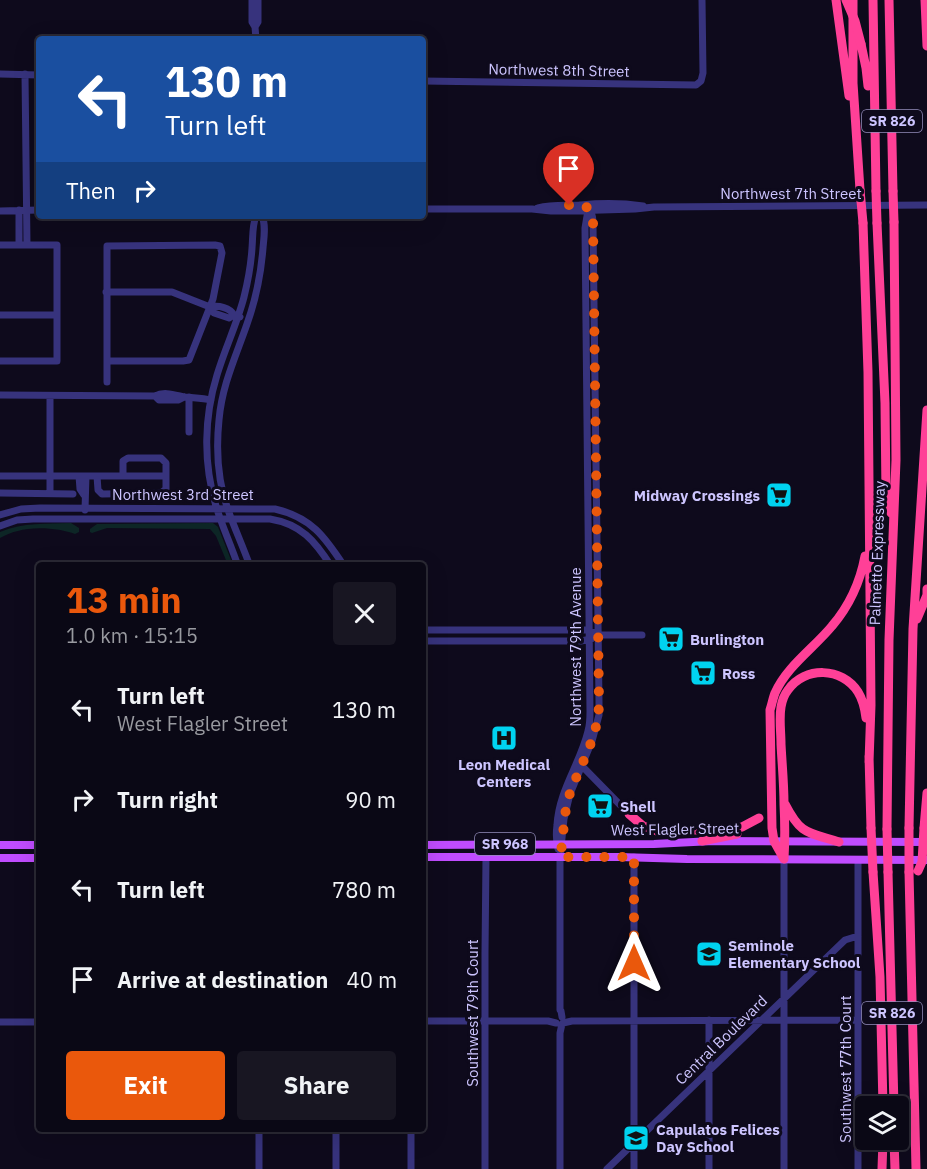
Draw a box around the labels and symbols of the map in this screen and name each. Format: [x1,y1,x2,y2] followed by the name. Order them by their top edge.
[488,59,630,81] street label: Northwest 8th Street
[862,110,922,132] road number: SR 826
[543,143,594,205] pin
[720,184,862,203] street label: Northwest 7th Street
[764,480,794,510] supermarket icon: Midway Crossings
[865,480,889,626] street label: Palmetto Expressway
[112,485,254,504] street label: Northwest 3rd Street
[634,486,760,505] place label: Midway Crossings
[566,567,585,727] street label: Northwest 79th Avenue
[656,624,686,654] supermarket icon: Burlington
[690,630,764,649] place label: Burlington
[688,658,718,688] supermarket icon: Ross
[722,664,756,683] place label: Ross
[489,723,519,753] hospital icon: Leon Medical Centers
[458,755,551,791] place label: Leon Medical Centers
[585,791,615,821] supermarket icon: Shell
[620,797,656,816] place label: Shell
[611,818,739,840] street label: West Flagler Street
[475,833,535,855] road number: SR 968
[602,931,666,995] position arrow
[728,936,861,972] place label: Seminole Elementary School
[463,939,482,1087] street label: Southwest 79th Court
[694,939,724,969] school or university icon: Seminole Elementary School
[671,991,771,1089] street label: Central Boulevard
[836,995,855,1143] street label: Southwest 77th Court
[862,1002,922,1024] road number: SR 826
[656,1120,780,1156] place label: Capulatos Felices Day School
[621,1123,651,1153] school or university icon: Capulatos Felices Day School

